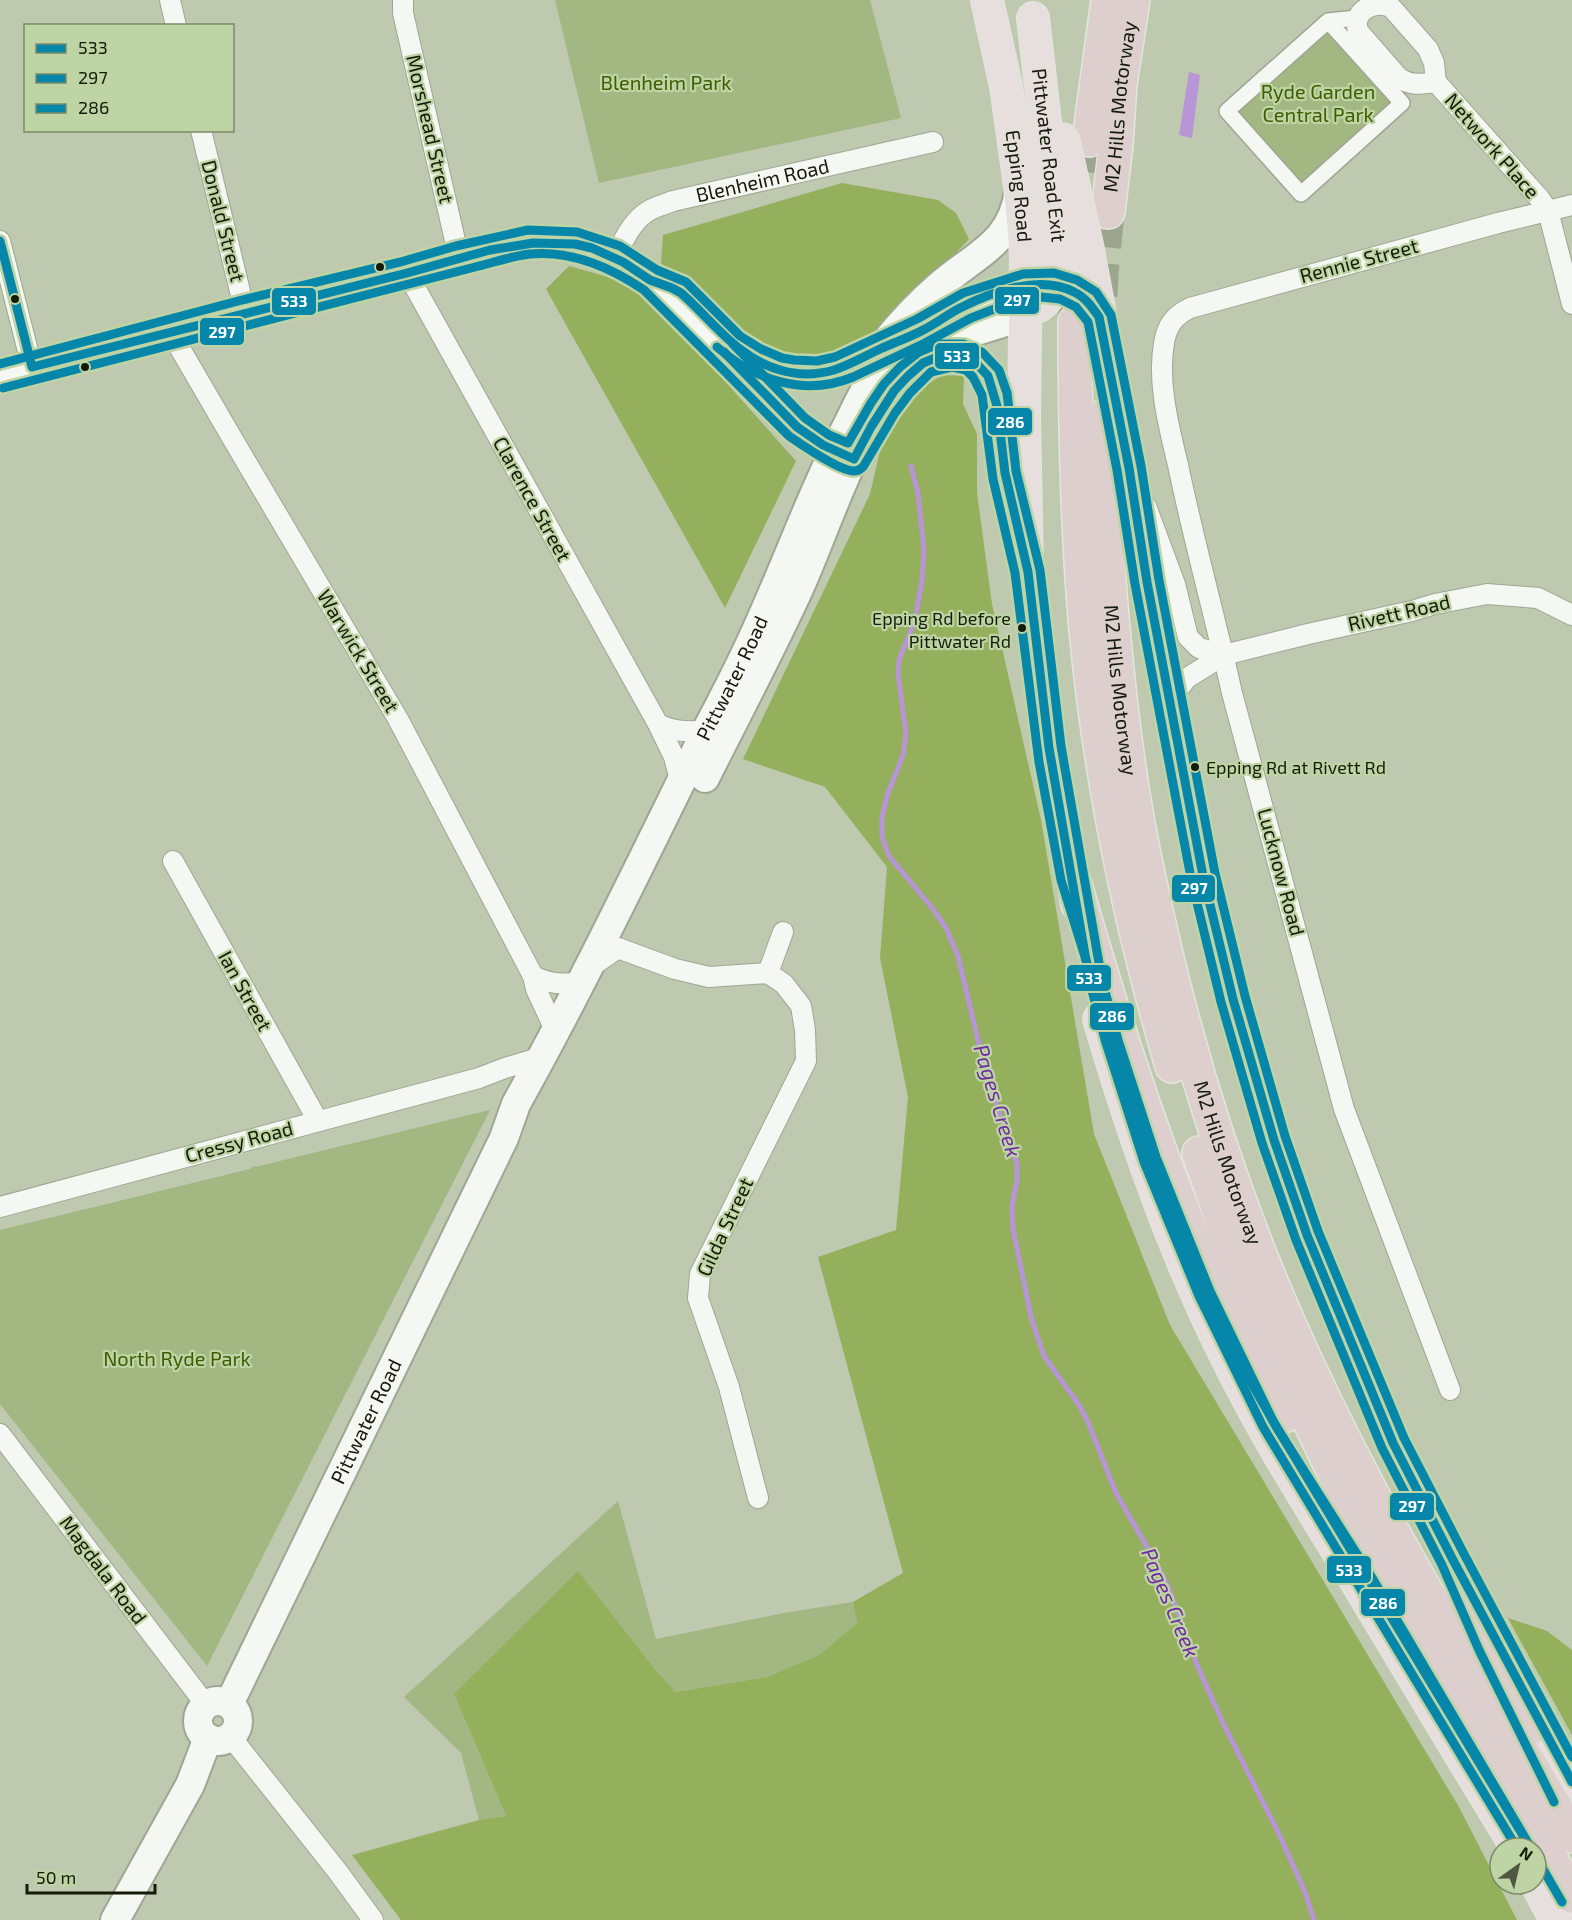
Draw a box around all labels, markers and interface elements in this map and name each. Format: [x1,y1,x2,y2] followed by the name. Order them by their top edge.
[1097,19,1141,193] street label: M2 Hills Motorway
[24,24,234,132] legend
[78,36,108,58] text: 533
[402,52,460,206] street label: Morshead Street
[78,66,108,88] text: 297
[1028,67,1072,244] street label: Pittwater Road Exit
[601,70,731,94] park label: Blenheim Park
[1261,79,1375,126] park label: Ryde Garden Central Park
[1440,88,1545,203] street label: Network Place
[78,96,109,118] text: 286
[1001,128,1038,243] street label: Epping Road
[693,153,831,206] street label: Blenheim Road
[197,157,251,285] street label: Donald Street
[1297,233,1421,287] street label: Rennie Street
[374,261,386,273] unlabelled marker
[994,286,1040,315] line badge: 297
[271,287,317,316] line badge: 533
[1003,290,1031,309] text: 297
[281,291,307,310] text: 533
[9,293,21,305] unlabelled marker
[199,317,245,346] line badge: 297
[208,322,236,341] text: 297
[934,342,980,370] line badge: 533
[944,346,970,365] text: 533
[79,361,91,373] unlabelled marker
[987,407,1033,436] line badge: 286
[996,412,1024,431] text: 286
[489,432,577,565] street label: Clarence Street
[313,585,405,717] street label: Warwick Street
[1345,589,1452,635] street label: Rivett Road
[1100,603,1143,778] street label: M2 Hills Motorway
[872,607,1011,652] place label: Epping Rd before Pittwater Rd
[690,612,772,744] street label: Pittwater Road
[1016,622,1028,634] marker: Epping Rd before Pittwater Rd
[1206,756,1386,778] place label: Epping Rd at Rivett Rd
[1189,761,1201,773] marker: Epping Rd at Rivett Rd
[1253,805,1311,938] street label: Lucknow Road
[1171,874,1216,903] line badge: 297
[1180,878,1208,897] text: 297
[214,946,278,1035] street label: Ian Street
[1066,964,1112,992] line badge: 533
[1076,968,1102,987] text: 533
[1089,1002,1135,1031] line badge: 286
[1098,1006,1126,1025] text: 286
[969,1041,1027,1160] water label: Pages Creek
[1190,1078,1268,1248] street label: M2 Hills Motorway
[182,1115,295,1167] street label: Cressy Road
[691,1173,758,1280] street label: Gilda Street
[103,1346,251,1370] park label: North Ryde Park
[325,1355,406,1488] street label: Pittwater Road
[1389,1492,1435,1521] line badge: 297
[1398,1496,1426,1515] text: 297
[55,1510,152,1628] street label: Magdala Road
[1137,1544,1206,1661] water label: Pages Creek
[1326,1555,1372,1584] line badge: 533
[1336,1560,1362,1579] text: 533
[1360,1588,1406,1617] line badge: 286
[1369,1593,1397,1612] text: 286
[1488,1836,1548,1896] north arrow
[1517,1842,1537,1864] text: N
[27,1857,154,1895] scale bar
[36,1866,76,1888] text: 50 m

